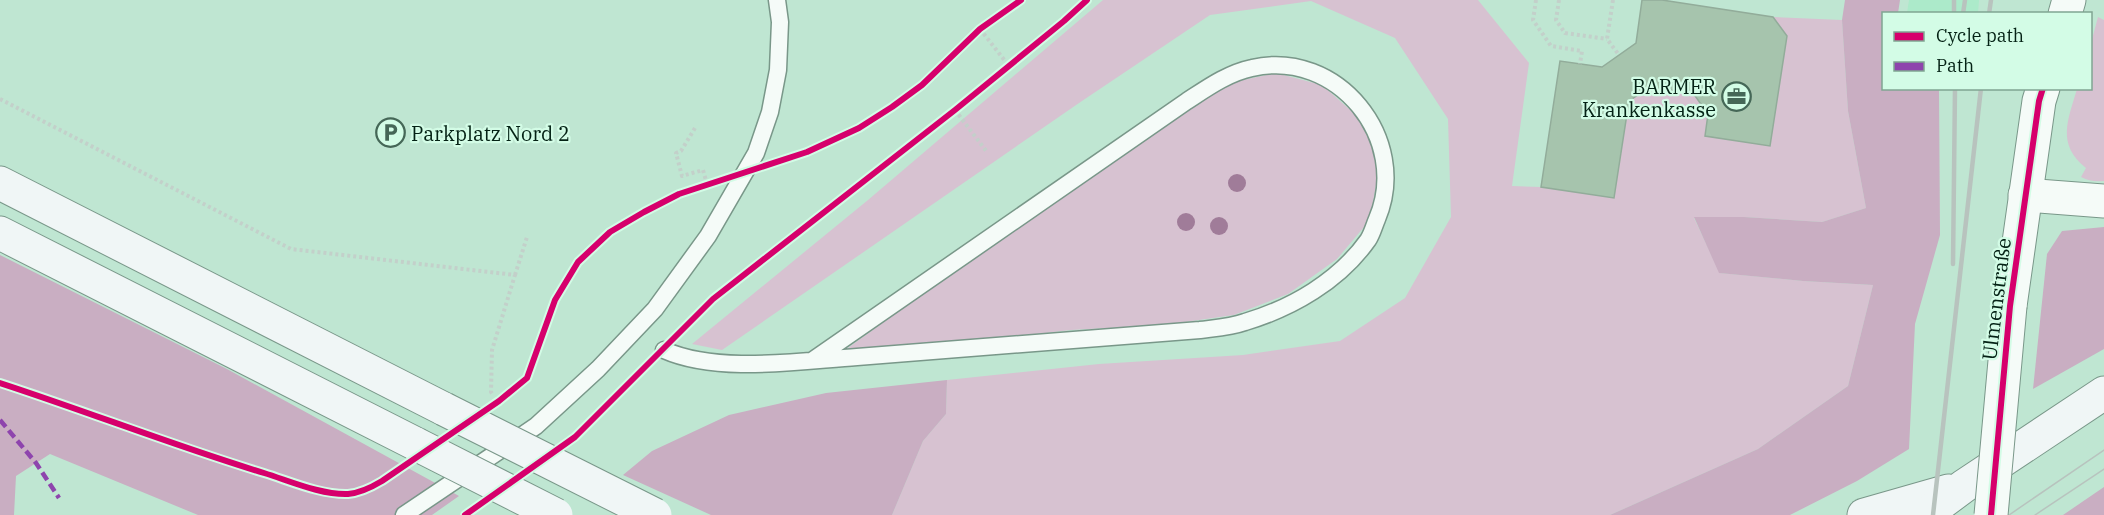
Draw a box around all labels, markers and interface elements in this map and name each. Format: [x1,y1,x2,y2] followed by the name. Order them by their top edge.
[1882,12,2092,90] legend
[1936,24,2024,47] text: Cycle path
[1936,54,1974,77] text: Path
[1582,73,1717,123] place label: BARMER Krankenkasse
[1721,81,1753,113] office icon: BARMER Krankenkasse
[374,117,406,149] parking icon: Parkplatz Nord 2
[411,120,570,147] place label: Parkplatz Nord 2
[1975,236,2017,362] street label: Ulmenstraße

